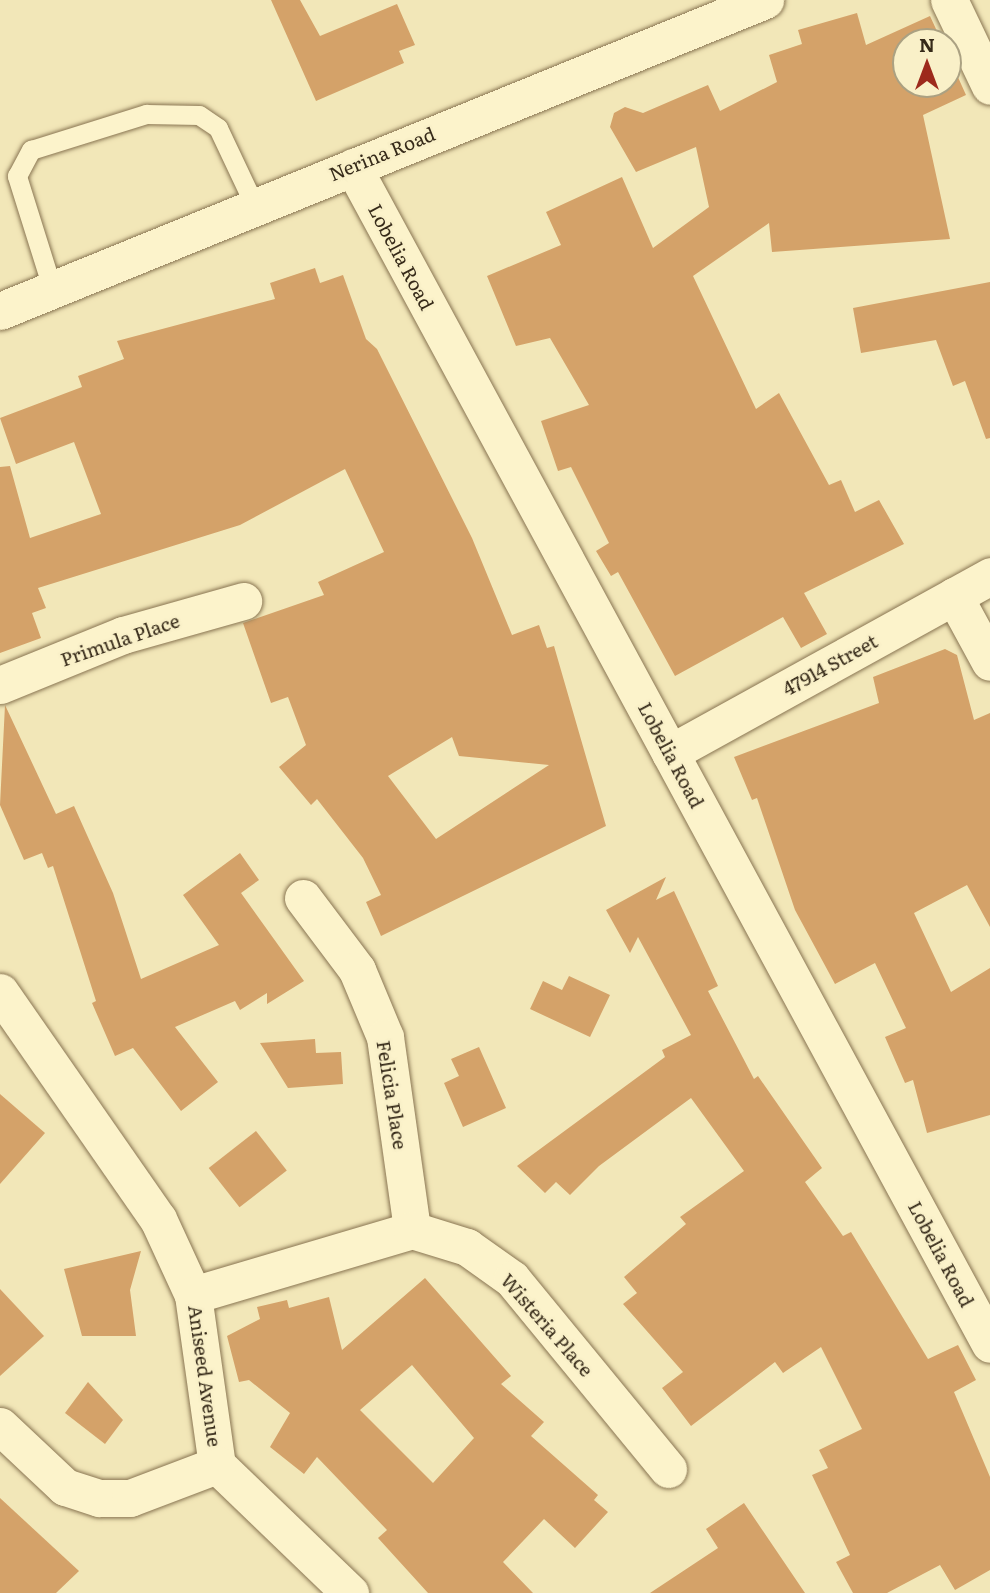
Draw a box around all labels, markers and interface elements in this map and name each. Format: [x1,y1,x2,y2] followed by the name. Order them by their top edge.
[892,28,962,98] north arrow
[919,30,935,58] text: N
[326,122,438,186] street label: Nerina Road
[364,200,438,314] street label: Lobelia Road
[58,609,182,671] street label: Primula Place
[779,630,881,700] street label: 47914 Street
[634,698,708,812] street label: Lobelia Road
[372,1039,412,1151] street label: Felicia Place
[904,1197,978,1311] street label: Lobelia Road
[496,1269,598,1381] street label: Wisteria Place
[184,1304,226,1448] street label: Aniseed Avenue

